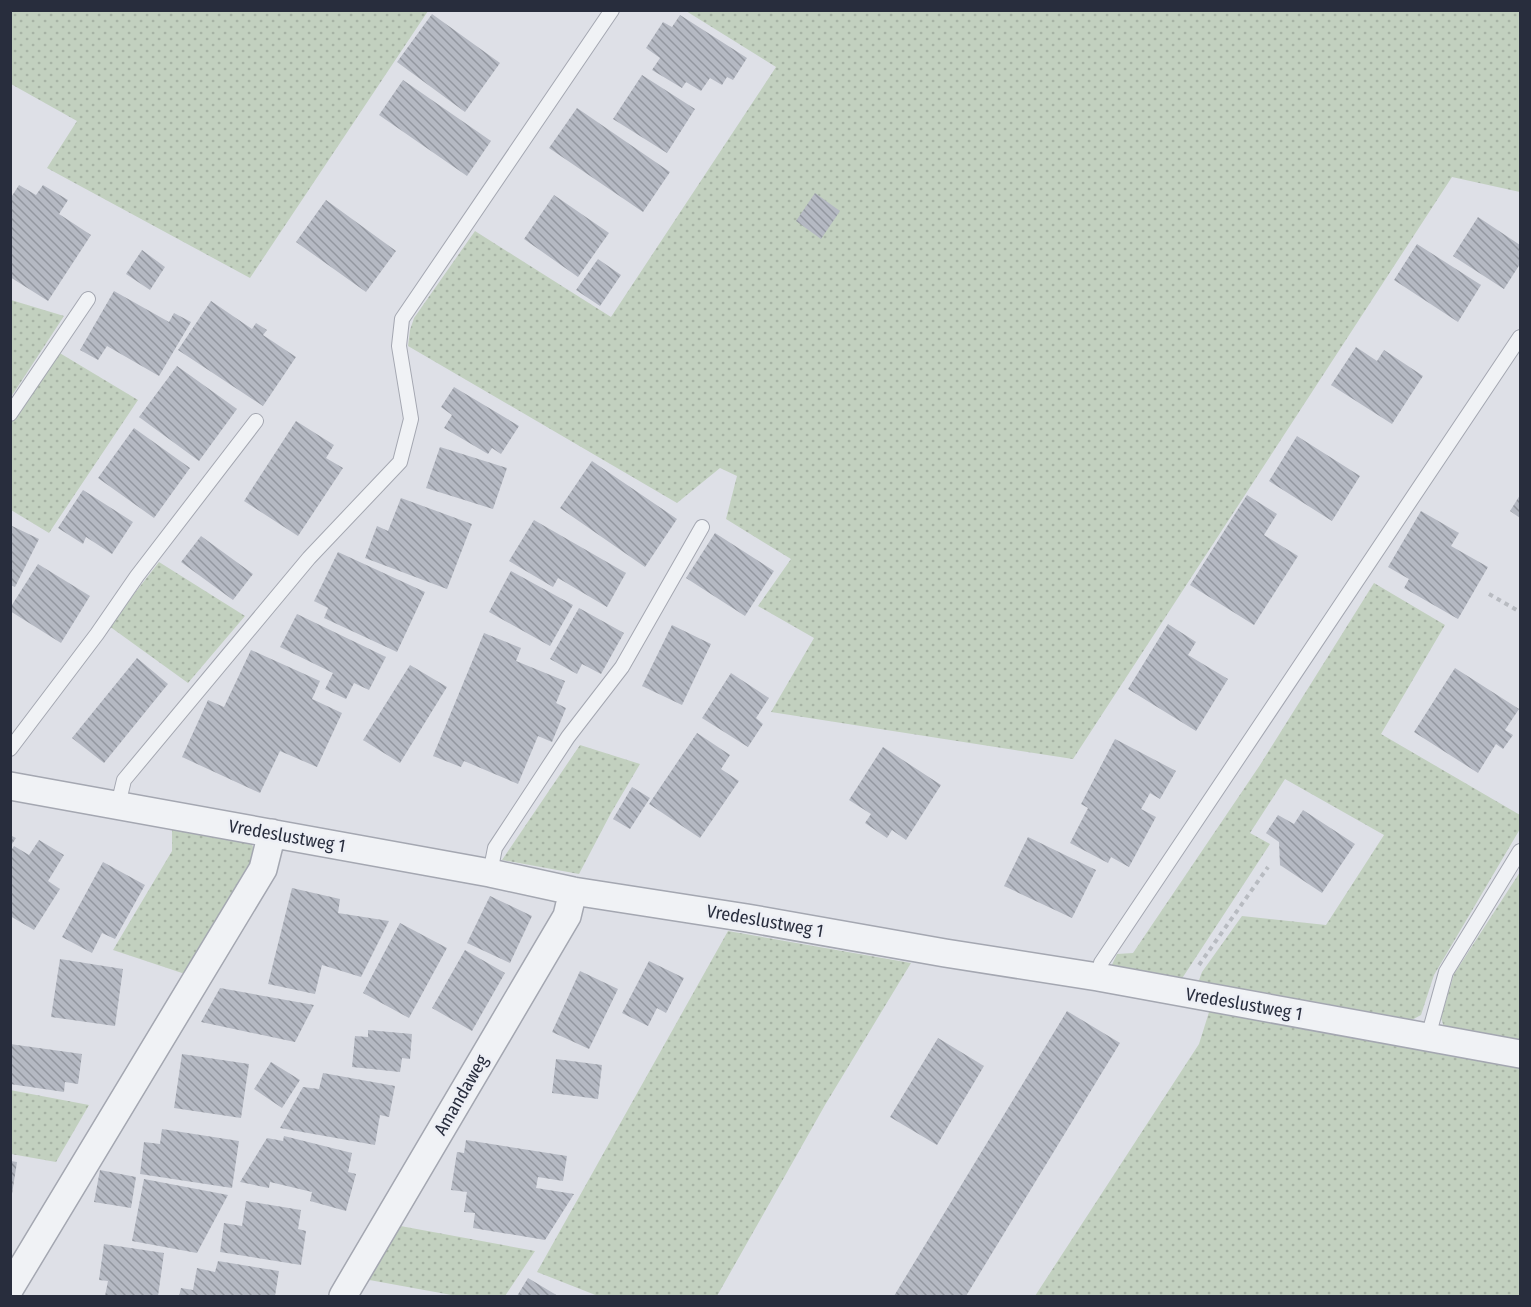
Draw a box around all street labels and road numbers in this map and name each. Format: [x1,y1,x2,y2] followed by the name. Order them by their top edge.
[227,815,347,857] street label: Vredeslustweg 1
[705,900,825,942] street label: Vredeslustweg 1
[1184,983,1304,1025] street label: Vredeslustweg 1
[429,1050,493,1139] street label: Amandaweg

